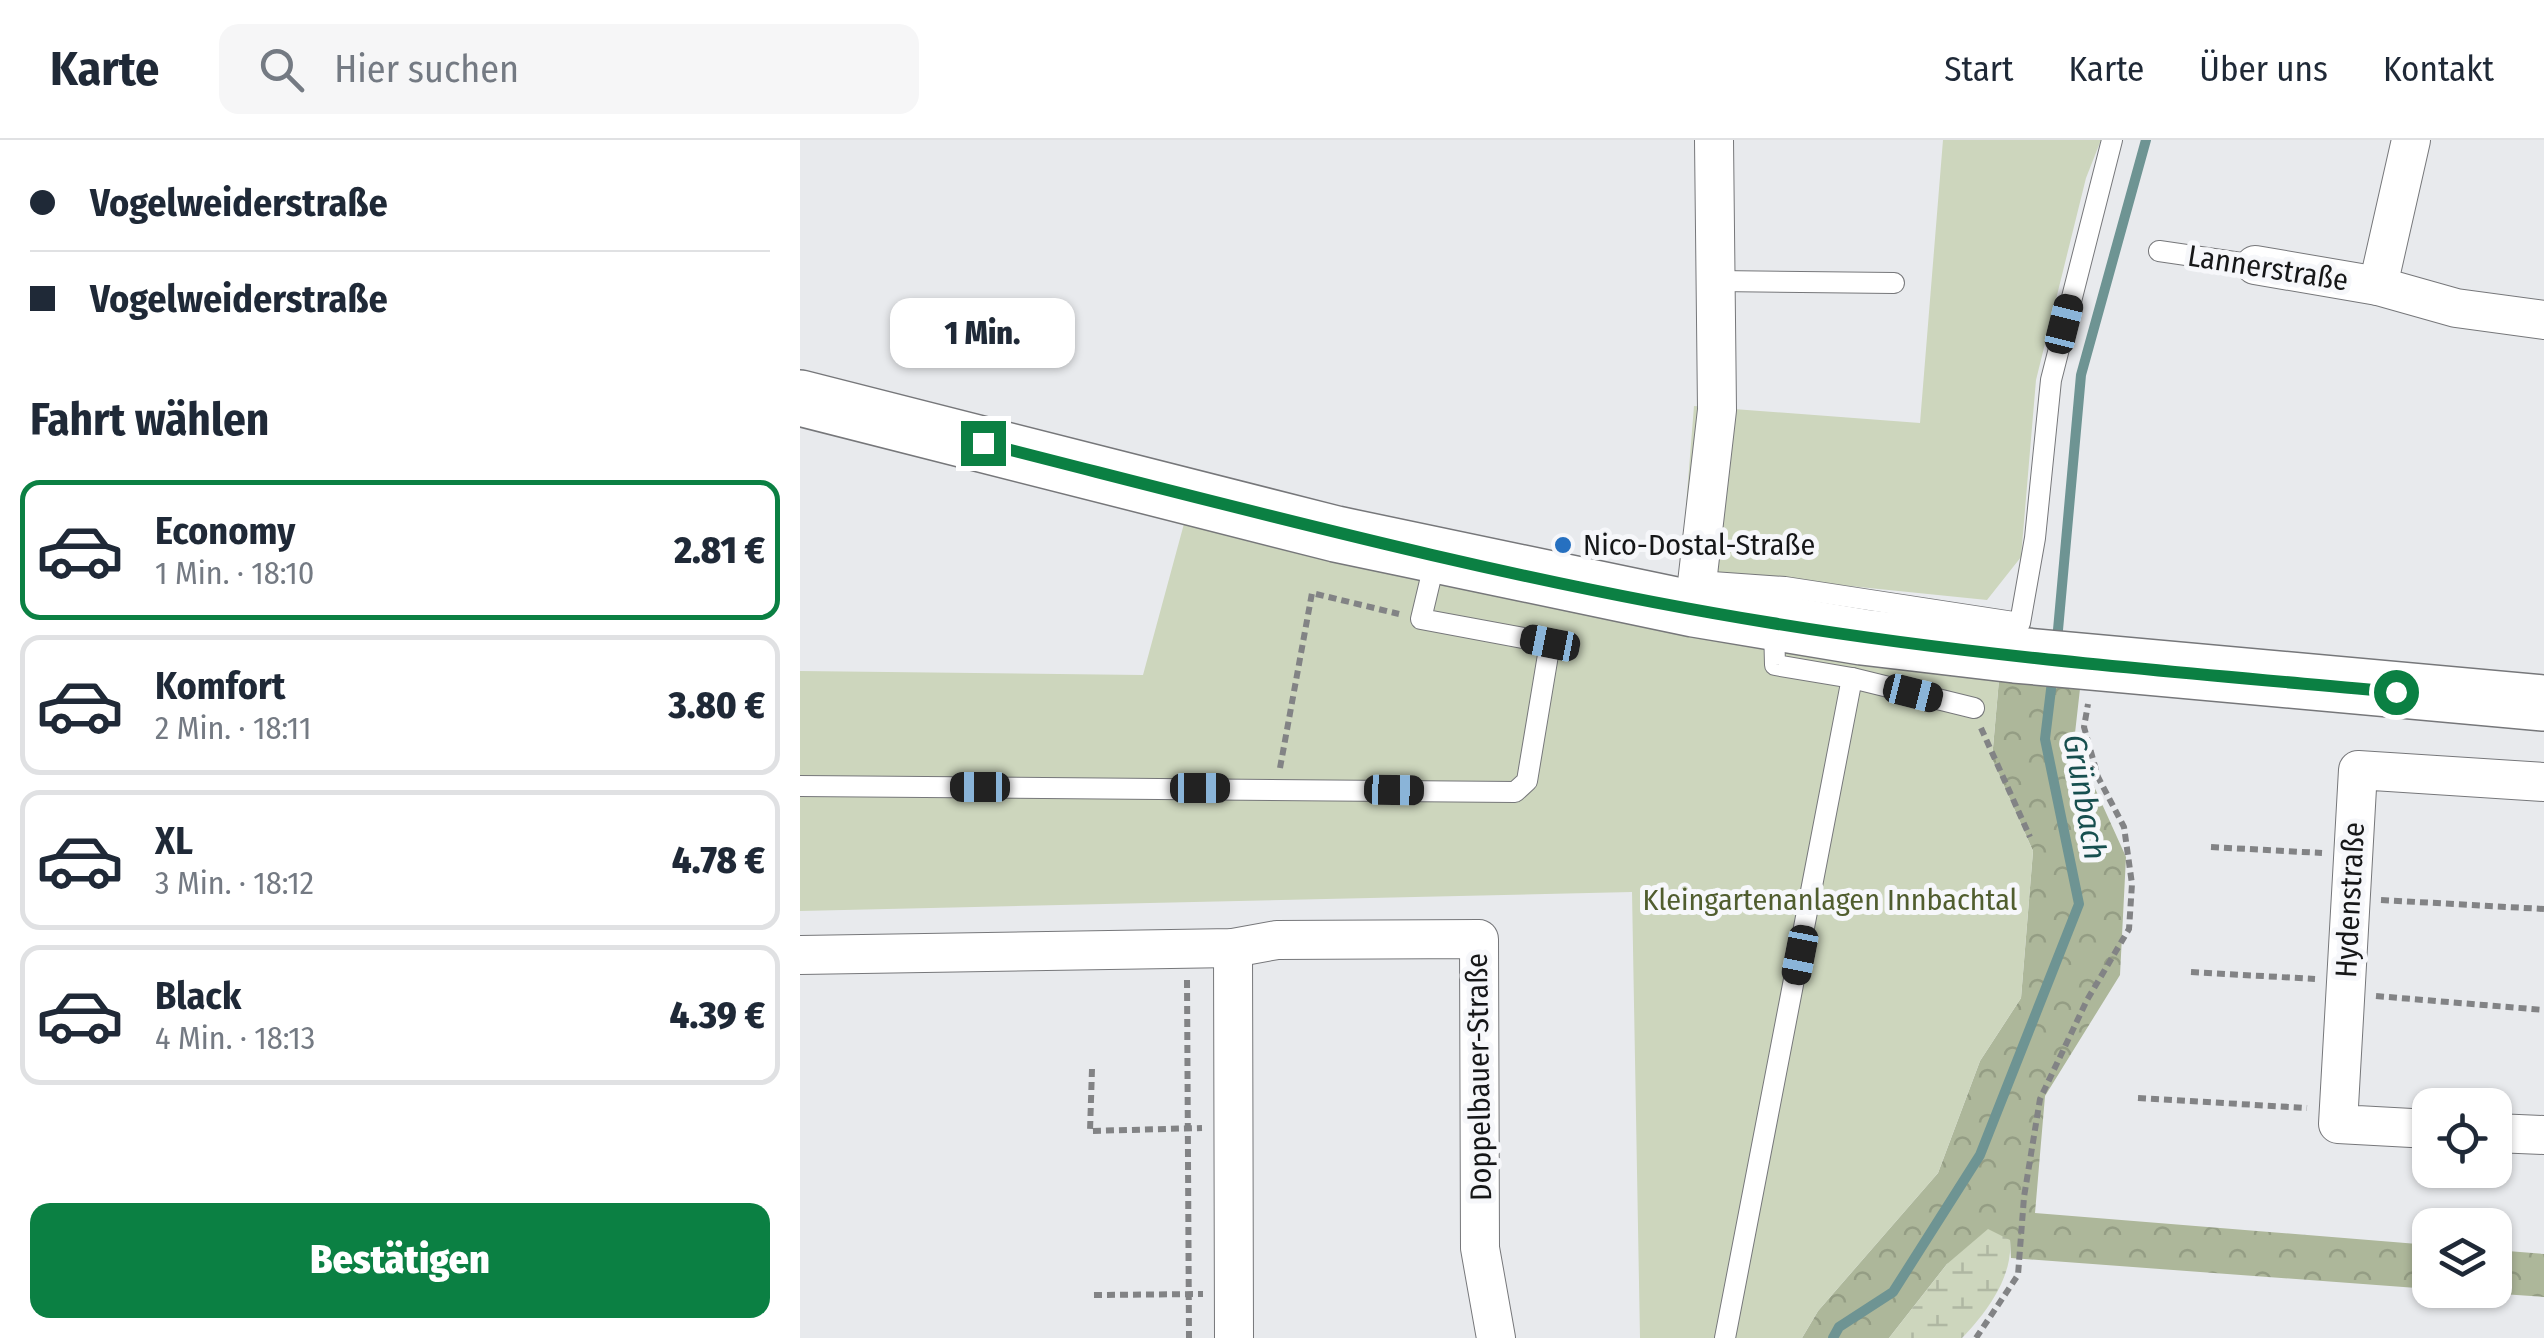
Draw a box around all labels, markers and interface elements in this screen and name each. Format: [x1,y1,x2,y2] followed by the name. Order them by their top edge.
[219,24,919,114] search box
[50,40,159,98] text: Karte
[254,42,309,97] icon: search
[334,46,519,92] text: Hier suchen
[1944,48,2014,90] text: Start
[2069,48,2144,90] text: Karte
[2199,48,2328,90] text: Über uns
[2383,48,2494,90] text: Kontakt
[90,180,388,226] text: Vogelweiderstraße
[2185,238,2351,298] street label: Lannerstraße
[90,276,388,322] text: Vogelweiderstraße
[2042,291,2086,357] car
[890,298,1076,368] callout: 1 Min.
[945,314,1020,352] text: 1 Min.
[30,393,269,447] text: Fahrt wählen
[961,421,1006,466] route end
[35,505,125,595] icon: car
[155,508,295,554] text: Economy
[674,527,765,573] text: 2.81 €
[1583,527,1815,563] place label: Nico-Dostal-Straße
[1552,534,1574,556] marker: Nico-Dostal-Straße
[155,554,314,592] text: 1 Min. · 18:10
[1518,623,1582,663] car
[35,660,125,750] icon: car
[155,663,285,709] text: Komfort
[2374,670,2419,715] route start
[1880,671,1946,715] car
[668,682,765,728] text: 3.80 €
[155,709,311,747] text: 2 Min. · 18:11
[2055,731,2115,863] water label: Grünbach
[950,772,1010,802] car
[1170,773,1230,803] car
[1364,774,1424,806] car
[35,815,125,905] icon: car
[155,818,193,864] text: XL
[2328,821,2372,979] street label: Hydenstraße
[672,837,765,883] text: 4.78 €
[155,864,314,902] text: 3 Min. · 18:12
[1643,882,2018,918] park label: Kleingartenanlagen Innbachtal
[1780,923,1820,987] car
[1459,953,1499,1201] street label: Doppelbauer-Straße
[35,970,125,1060] icon: car
[155,973,241,1019] text: Black
[670,992,765,1038] text: 4.39 €
[155,1019,315,1057] text: 4 Min. · 18:13
[2412,1088,2512,1308] map controls
[2412,1088,2512,1188] button: locate
[30,1203,770,1318] button: Bestätigen
[2412,1208,2512,1308] button: layers

